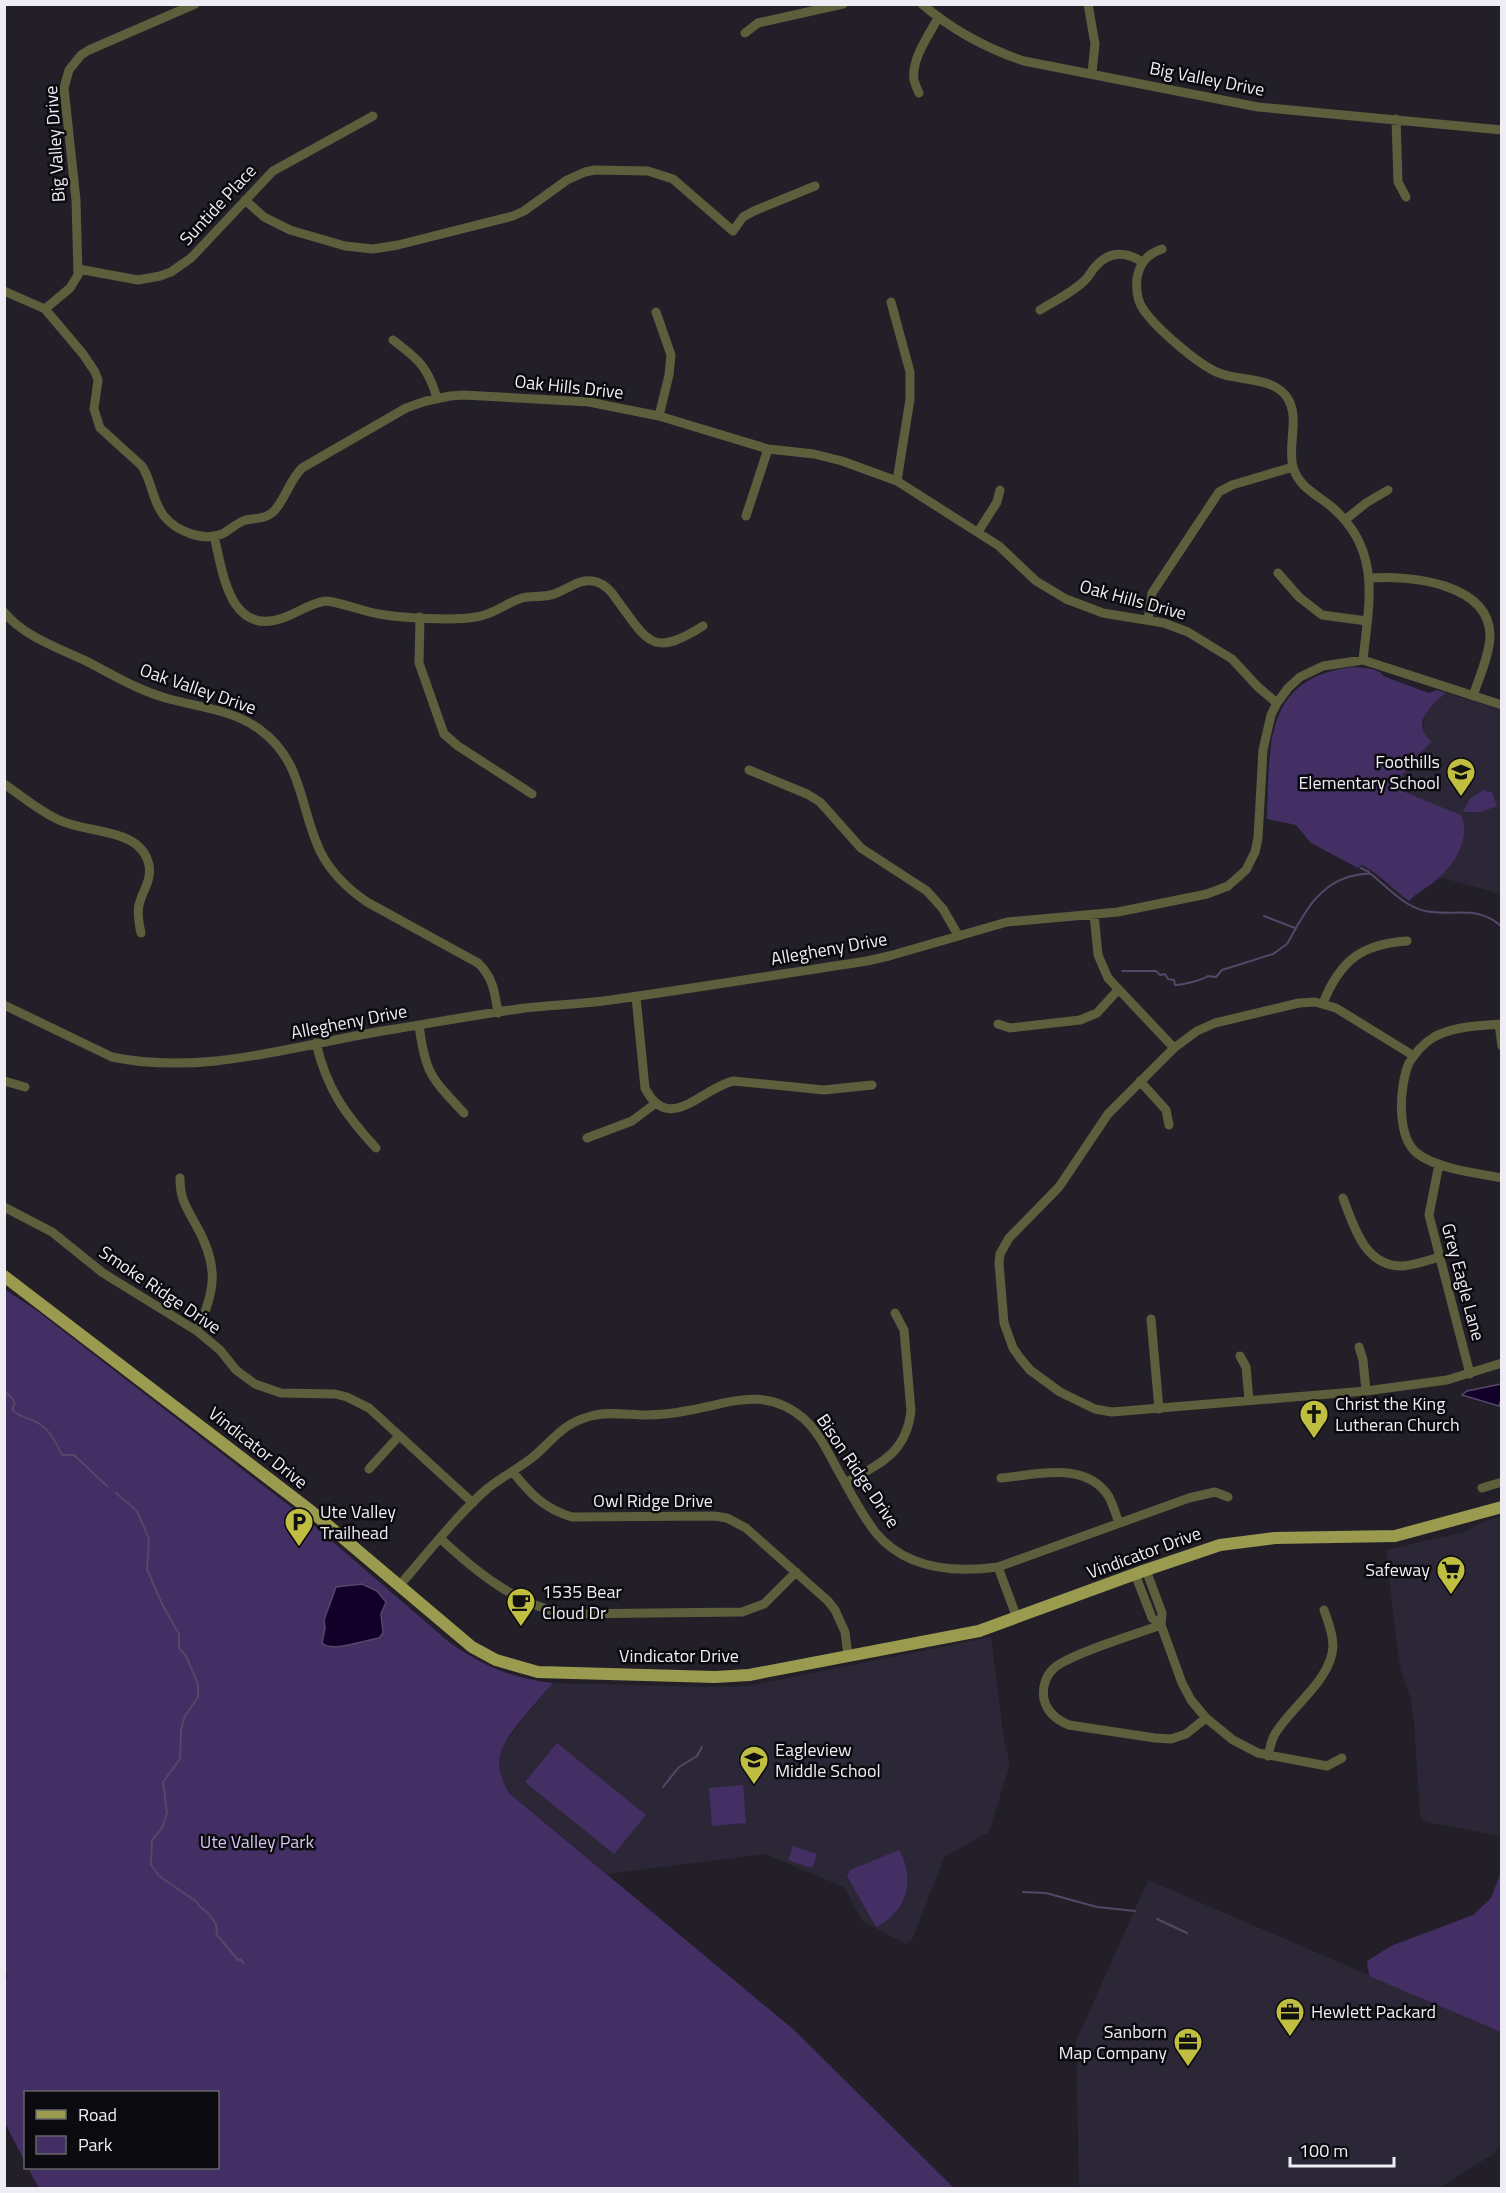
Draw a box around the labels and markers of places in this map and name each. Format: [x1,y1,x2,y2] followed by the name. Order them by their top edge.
[1298,748,1440,796] place label: Foothills Elementary School
[1445,756,1477,798] school or university icon: Foothills Elementary School
[1335,1390,1460,1438] place label: Christ the King Lutheran Church
[1298,1398,1330,1440] church icon: Christ the King Lutheran Church
[320,1498,396,1546] place label: Ute Valley Trailhead
[283,1506,315,1548] parking icon: Ute Valley Trailhead
[1435,1554,1467,1596] supermarket icon: Safeway
[1365,1556,1430,1583] place label: Safeway
[542,1578,622,1626] place label: 1535 Bear Cloud Dr
[505,1586,537,1628] cafe icon: 1535 Bear Cloud Dr
[775,1736,881,1784] place label: Eagleview Middle School
[738,1744,770,1786] school or university icon: Eagleview Middle School
[1274,1996,1306,2038] office icon: Hewlett Packard
[1311,1998,1436,2025] place label: Hewlett Packard
[1058,2018,1167,2066] place label: Sanborn Map Company
[1172,2026,1204,2068] office icon: Sanborn Map Company

